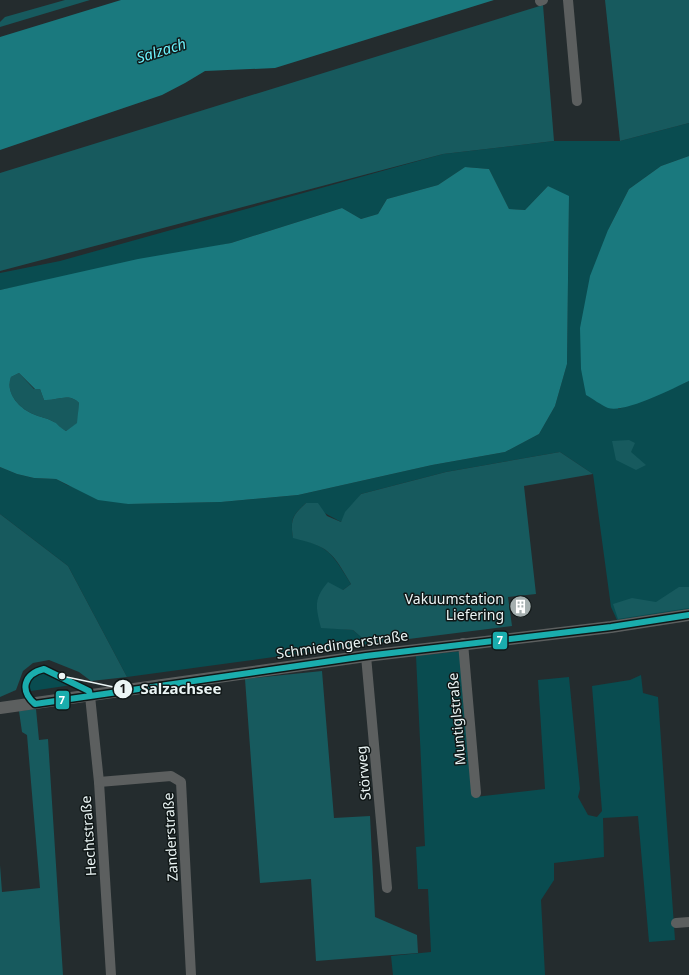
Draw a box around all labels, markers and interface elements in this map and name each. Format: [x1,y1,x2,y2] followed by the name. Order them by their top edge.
[134,33,188,67] water label: Salzach
[405,589,504,624] place label: Vakuumstation Liefering
[507,593,533,619] building icon: Vakuumstation Liefering
[275,625,409,663] street label: Schmiedingerstraße
[492,631,508,650] line badge: 7
[497,632,503,647] text: 7
[442,672,470,766] street label: Muntiglstraße
[113,676,230,703] callout: Salzachsee
[140,678,222,698] text: Salzachsee
[120,680,126,697] text: 1
[55,690,70,710] line badge: 7
[59,692,65,707] text: 7
[351,745,375,801] street label: Störweg
[158,792,182,882] street label: Zanderstraße
[76,795,100,877] street label: Hechtstraße

